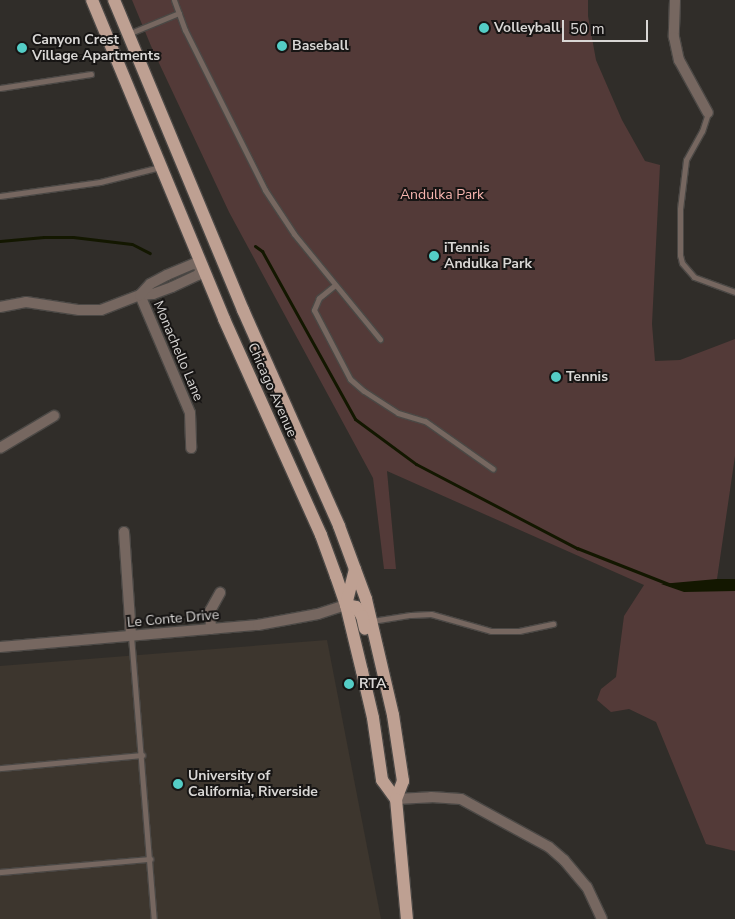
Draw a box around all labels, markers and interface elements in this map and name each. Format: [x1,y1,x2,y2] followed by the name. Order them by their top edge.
[565,10,651,42] scale bar
[570,19,605,39] text: 50 m
[494,20,560,36] place label: Volleyball
[478,22,490,34] marker: Volleyball
[32,32,160,64] place label: Canyon Crest Village Apartments
[292,38,349,54] place label: Baseball
[276,40,288,52] marker: Baseball
[16,42,28,54] marker: Canyon Crest Village Apartments
[400,187,484,203] park label: Andulka Park
[444,240,532,272] place label: iTennis Andulka Park
[428,250,440,262] marker: iTennis Andulka Park
[149,298,207,404] street label: Monachello Lane
[244,340,300,440] street label: Chicago Avenue
[566,369,608,385] place label: Tennis
[550,371,562,383] marker: Tennis
[126,607,220,631] street label: Le Conte Drive
[359,676,386,692] place label: RTA
[343,678,355,690] marker: RTA
[188,768,318,800] place label: University of California, Riverside
[172,778,184,790] marker: University of California, Riverside

